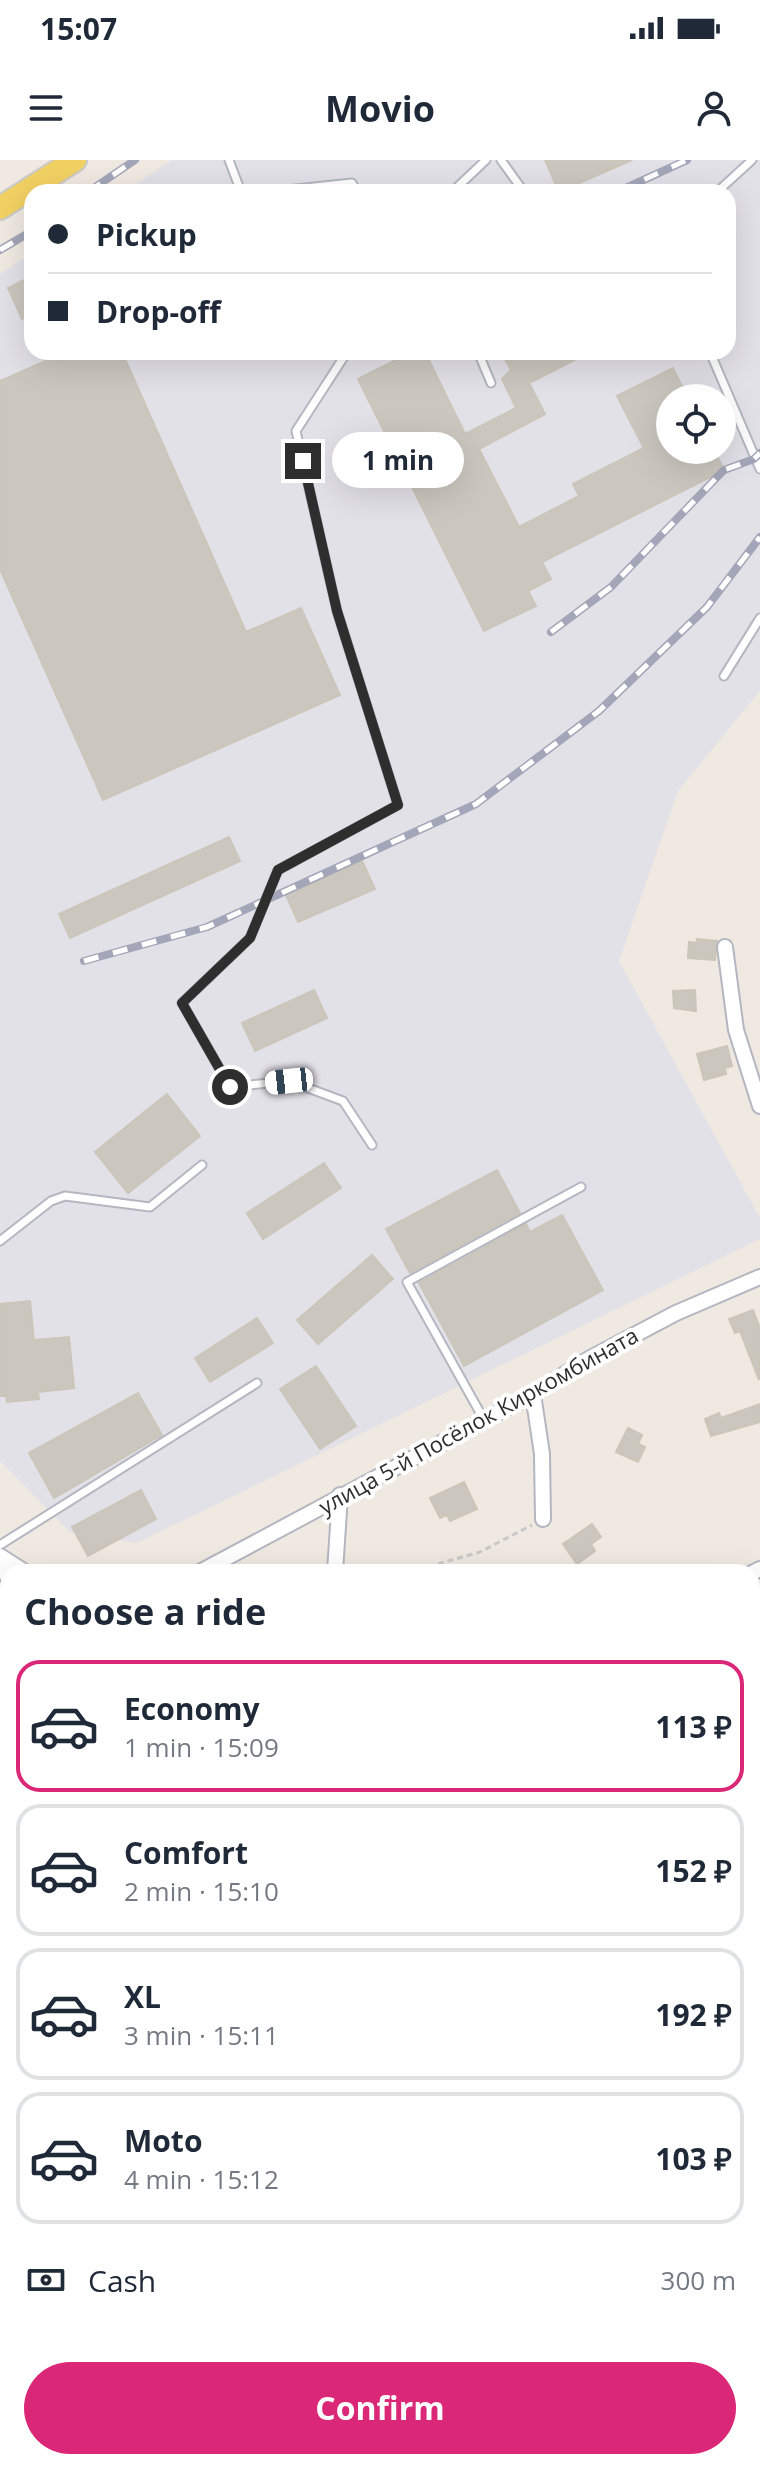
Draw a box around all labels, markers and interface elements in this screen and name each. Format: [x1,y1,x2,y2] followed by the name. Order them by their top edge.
[40,8,117,49] text: 15:07
[325,84,435,133] text: Movio
[24,86,68,130] icon: menu
[692,86,736,130] icon: person
[96,214,197,255] text: Pickup
[96,291,221,332] text: Drop-off
[656,384,736,464] map controls
[656,384,736,464] button: locate
[331,433,463,489] callout: 1 min
[362,442,434,478] text: 1 min
[285,443,321,479] route end
[264,1067,314,1095] car
[212,1069,248,1105] route start
[313,1319,643,1521] street label: улица 5-й Посёлок Киркомбината
[24,1587,266,1636] text: Choose a ride
[124,1688,260,1729] text: Economy
[28,1690,100,1762] icon: car
[655,1706,732,1747] text: 113 ₽
[124,1729,279,1765] text: 1 min · 15:09
[124,1832,248,1873] text: Comfort
[28,1834,100,1906] icon: car
[655,1850,732,1891] text: 152 ₽
[124,1873,279,1909] text: 2 min · 15:10
[124,1976,161,2017] text: XL
[28,1978,100,2050] icon: car
[655,1994,732,2035] text: 192 ₽
[124,2017,279,2053] text: 3 min · 15:11
[124,2120,202,2161] text: Moto
[28,2122,100,2194] icon: car
[655,2138,732,2179] text: 103 ₽
[124,2161,279,2197] text: 4 min · 15:12
[24,2258,68,2302] icon: cash
[88,2260,156,2301] text: Cash
[661,2262,736,2298] text: 300 m
[24,2362,736,2454] button: Confirm

